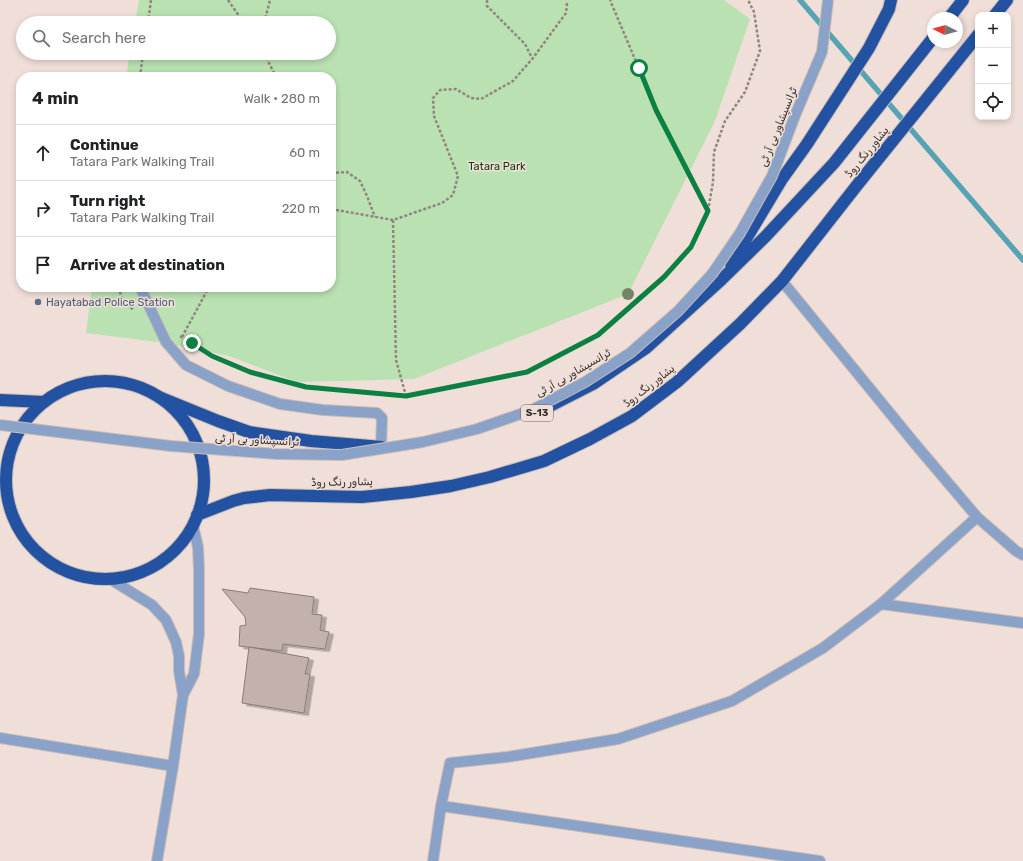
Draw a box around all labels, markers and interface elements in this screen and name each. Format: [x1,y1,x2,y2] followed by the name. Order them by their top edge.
[927,12,963,48] north arrow
[975,12,1011,120] map controls
[975,12,1011,48] button: +
[16,16,336,60] search box
[30,27,52,49] icon: search
[62,29,146,47] text: Search here
[975,48,1011,84] button: −
[630,59,648,77] route start
[975,84,1011,120] button: locate
[756,85,801,169] street label: ٹرانسپشاور بی آر ٹی
[32,88,79,108] text: 4 min
[243,91,320,106] text: Walk · 280 m
[843,124,892,181] street label: پشاور رنگ روڈ
[70,136,139,154] text: Continue
[32,142,54,164] icon: ahead
[289,145,320,160] text: 60 m
[70,154,214,169] text: Tatara Park Walking Trail
[468,160,526,173] park label: Tatara Park
[70,192,145,210] text: Turn right
[32,198,54,220] icon: right
[282,201,320,216] text: 220 m
[70,210,214,225] text: Tatara Park Walking Trail
[32,254,54,276] icon: arrive
[70,256,225,274] text: Arrive at destination
[46,296,175,309] place label: Hayatabad Police Station
[33,297,43,307] marker: Hayatabad Police Station
[183,334,201,352] route end
[533,346,614,401] street label: ٹرانسپشاور بی آر ٹی
[621,362,678,411] street label: پشاور رنگ روڈ
[521,405,553,421] road number: S-13
[215,431,300,450] street label: ٹرانسپشاور بی آر ٹی
[311,475,373,490] street label: پشاور رنگ روڈ

